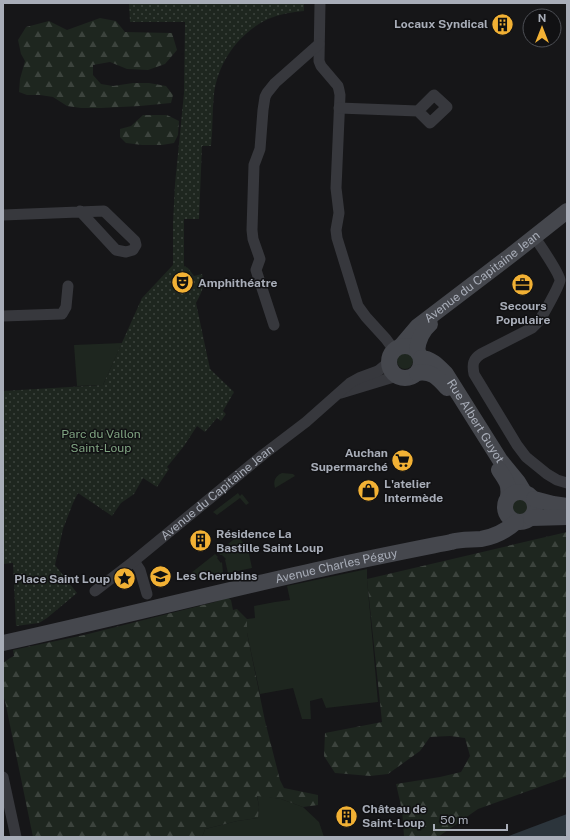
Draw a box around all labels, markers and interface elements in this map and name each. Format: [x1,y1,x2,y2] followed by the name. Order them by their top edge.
[522,8,562,48] north arrow
[490,11,516,37] building icon: Locaux Syndical
[538,12,546,24] text: N
[394,17,488,31] place label: Locaux Syndical
[422,228,543,326] street label: Avenue du Capitaine Jean
[169,270,195,296] theatre icon: Amphithéatre
[510,272,536,298] office icon: Secours Populaire
[198,276,278,290] place label: Amphithéatre
[496,299,550,327] place label: Secours Populaire
[444,377,507,466] street label: Rue Albert Guyot
[61,427,141,455] park label: Parc du Vallon Saint-Loup
[158,442,277,543] street label: Avenue du Capitaine Jean
[310,446,388,474] place label: Auchan Supermarché
[390,447,416,473] supermarket icon: Auchan Supermarché
[384,477,443,505] place label: L'atelier Intermède
[355,478,381,504] shop icon: L'atelier Intermède
[216,527,323,555] place label: Résidence La Bastille Saint Loup
[188,528,214,554] building icon: Résidence La Bastille Saint Loup
[274,546,399,586] street label: Avenue Charles Péguy
[148,563,174,589] school or university icon: Les Cherubins
[112,566,138,592] place icon: Place Saint Loup
[176,569,257,583] place label: Les Cherubins
[14,572,110,586] place label: Place Saint Loup
[362,802,427,830] place label: Château de Saint-Loup
[334,803,360,829] building icon: Château de Saint-Loup
[434,806,507,832] scale bar
[440,813,468,827] text: 50 m

